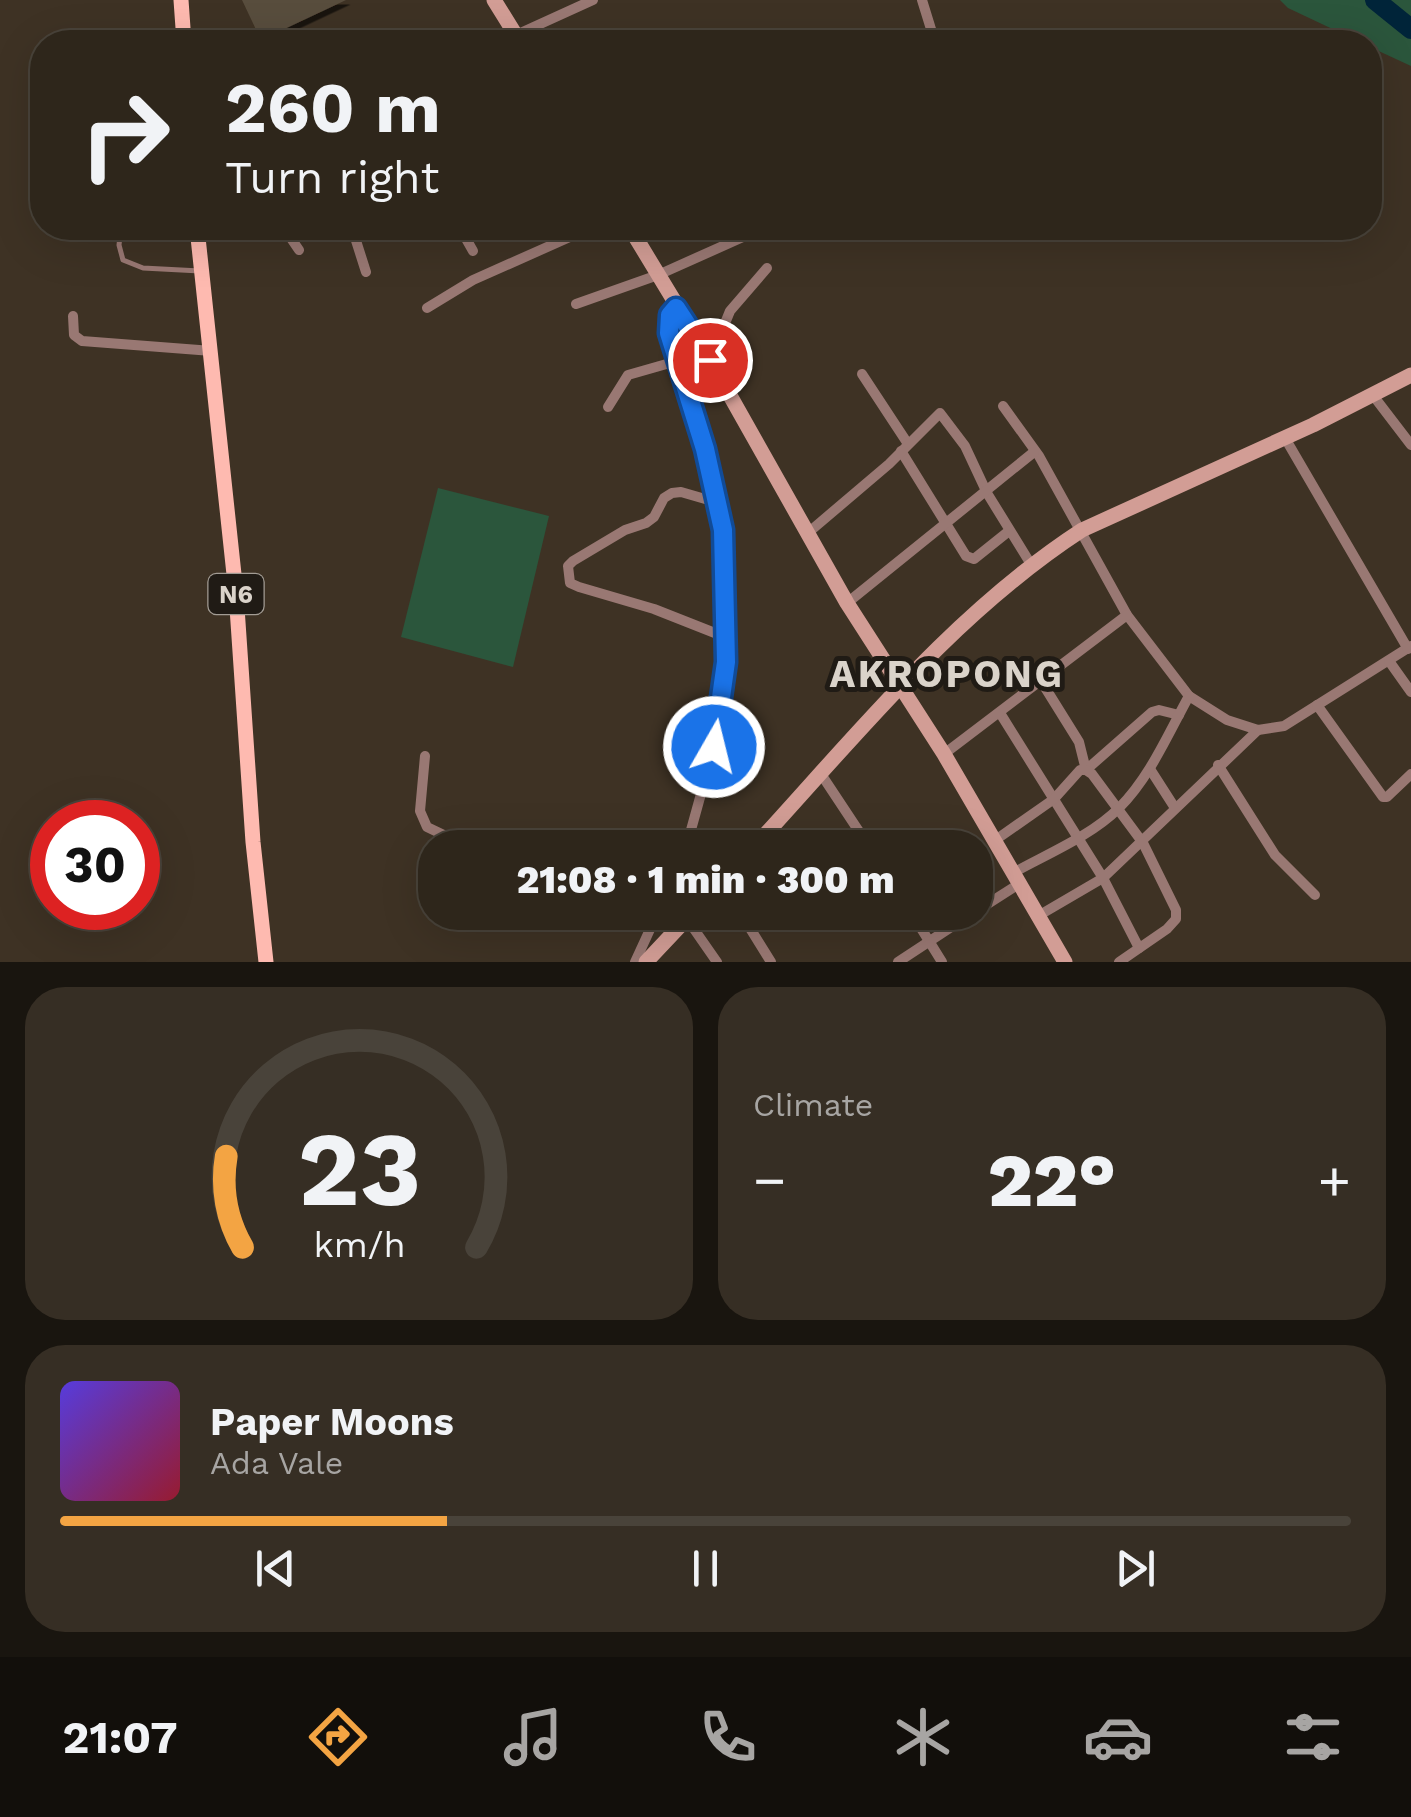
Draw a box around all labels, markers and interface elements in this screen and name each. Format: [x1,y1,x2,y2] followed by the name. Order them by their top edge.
[225,67,441,149] text: 260 m
[60,70,190,200] icon: right
[225,151,439,204] text: Turn right
[668,318,753,403] pin
[683,333,738,388] icon: arrive
[208,574,264,614] road number: N6
[829,652,1065,696] district label: AKROPONG
[662,695,766,799] position arrow
[30,800,160,930] speed limit sign: 30
[516,858,895,902] text: 21:08 · 1 min · 300 m
[753,1086,873,1124] text: Climate
[297,1108,421,1230] text: 23
[988,1136,1116,1224] text: 22°
[753,1148,786,1212] text: −
[1318,1148,1351,1212] text: +
[313,1224,405,1266] text: km/h
[210,1400,454,1444] text: Paper Moons
[210,1444,343,1482] text: Ada Vale
[248,1541,303,1596] icon: previous
[678,1541,733,1596] icon: pause
[1108,1541,1163,1596] icon: next
[303,1702,373,1772] icon: directions
[498,1702,568,1772] icon: music
[693,1702,763,1772] icon: phone
[888,1702,958,1772] icon: climate
[1083,1702,1153,1772] icon: car
[1278,1702,1348,1772] icon: filters
[63,1711,178,1764] text: 21:07

